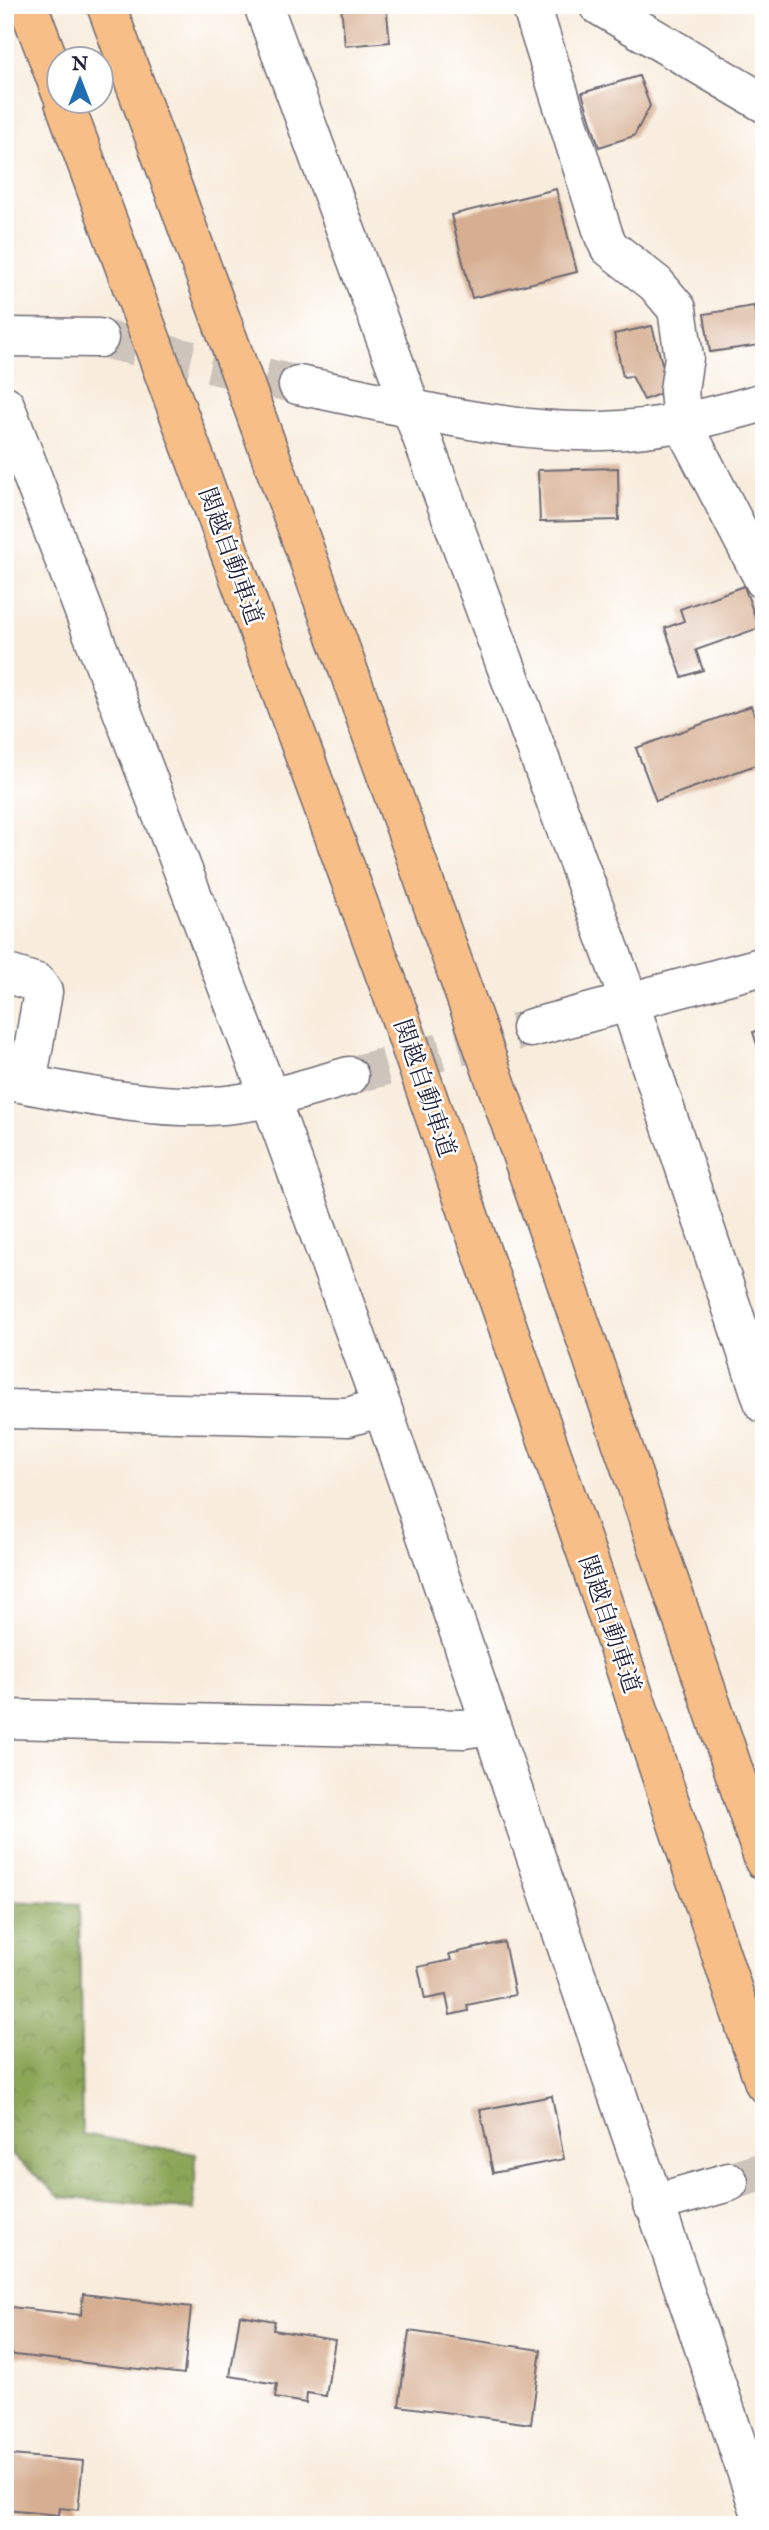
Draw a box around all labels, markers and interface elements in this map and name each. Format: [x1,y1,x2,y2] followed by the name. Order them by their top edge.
[46,46,116,116] north arrow
[71,53,89,77] text: N
[190,484,269,629] street label: 関越自動車道
[385,1015,462,1162] street label: 関越自動車道
[570,1551,647,1698] street label: 関越自動車道

